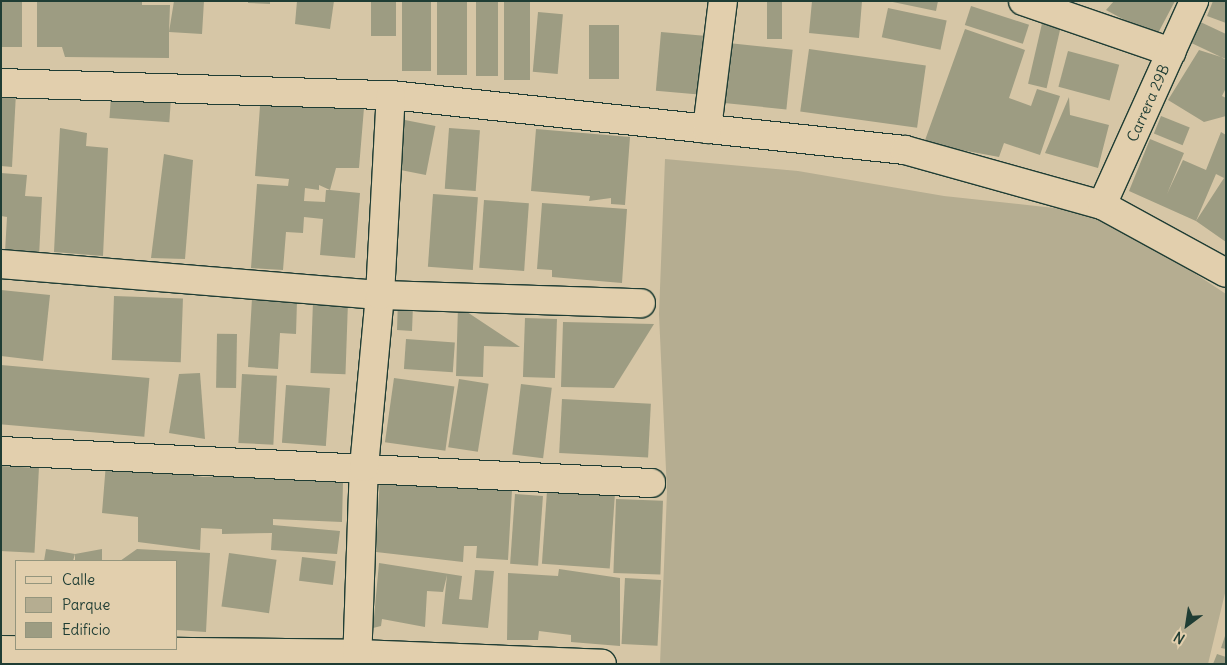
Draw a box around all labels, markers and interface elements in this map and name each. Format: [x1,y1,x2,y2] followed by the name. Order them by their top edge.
[1123,61,1173,145] street label: Carrera 29B
[15,560,178,650] legend
[62,570,95,589] text: Calle
[62,595,110,614] text: Parque
[1162,600,1212,650] north arrow
[62,620,110,639] text: Edificio
[1170,628,1188,648] text: N

